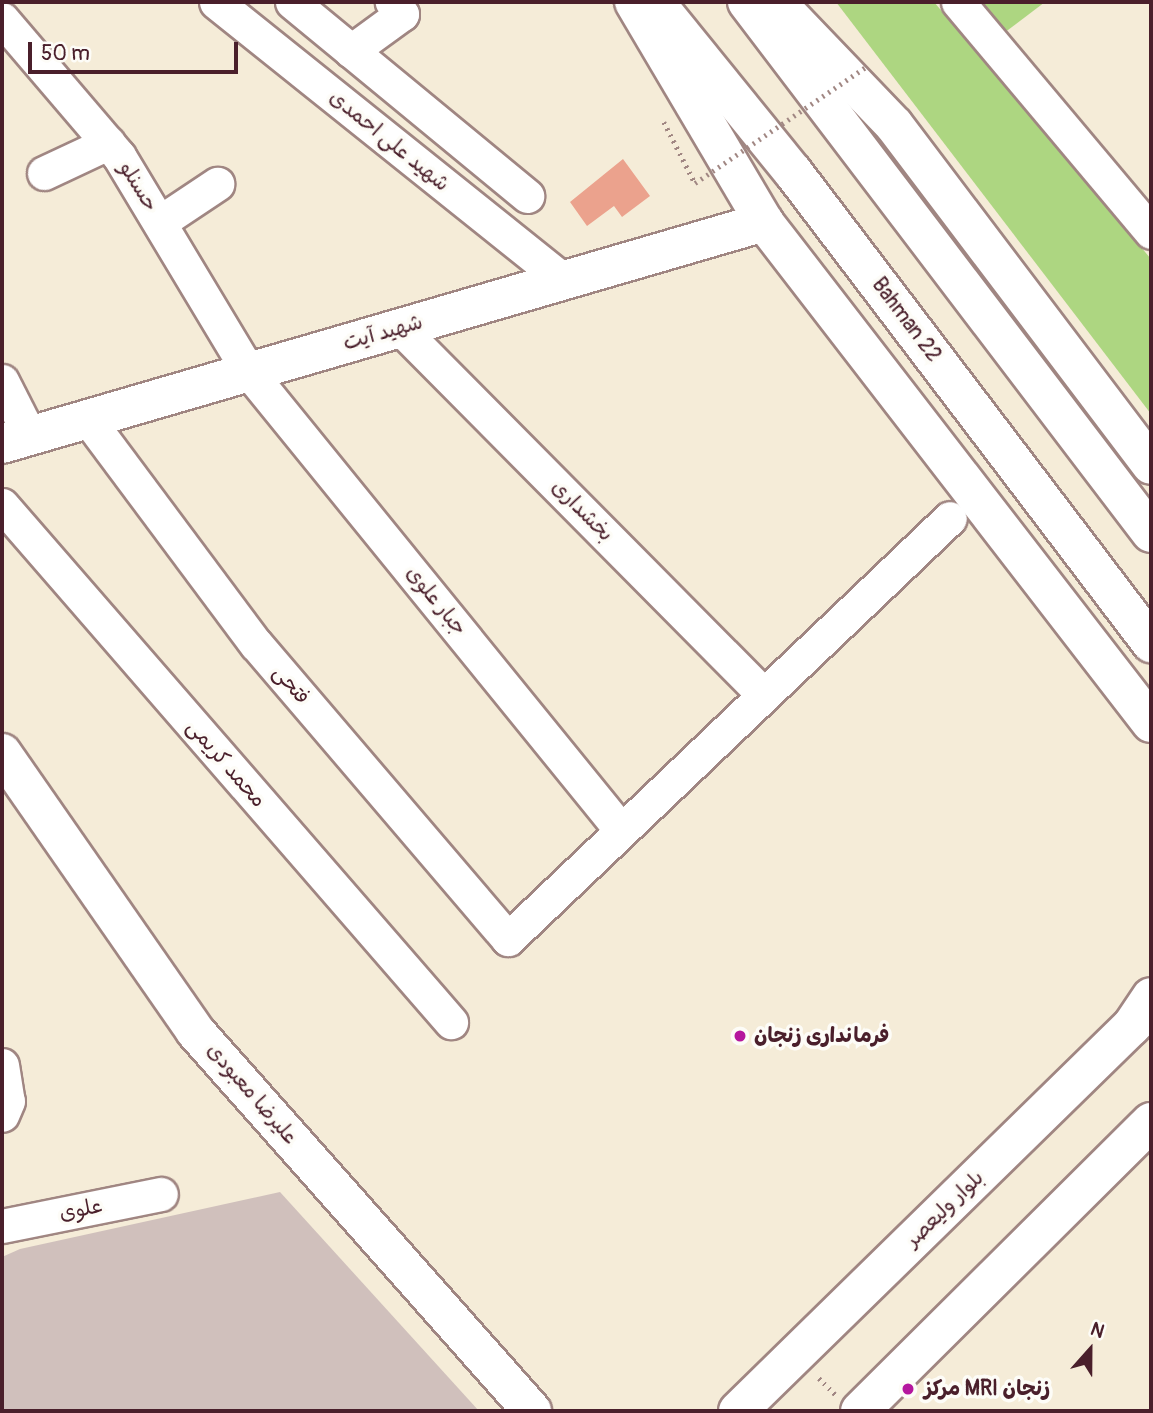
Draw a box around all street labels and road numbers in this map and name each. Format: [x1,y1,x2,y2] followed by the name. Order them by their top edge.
[324,85,454,197] street label: شهید علی احمدی
[113,157,163,215] street label: حسنلو
[866,273,946,367] street label: Bahman 22
[340,310,426,356] street label: شهید آیت
[546,475,618,547] street label: بخشداری
[400,561,472,641] street label: جبار علوی
[267,660,315,710] street label: فتحی
[181,715,271,813] street label: محمد کریمی
[201,1038,303,1150] street label: علیرضا معبودی
[901,1165,989,1253] street label: بلوار ولیعصر
[57,1194,105,1226] street label: علوی

